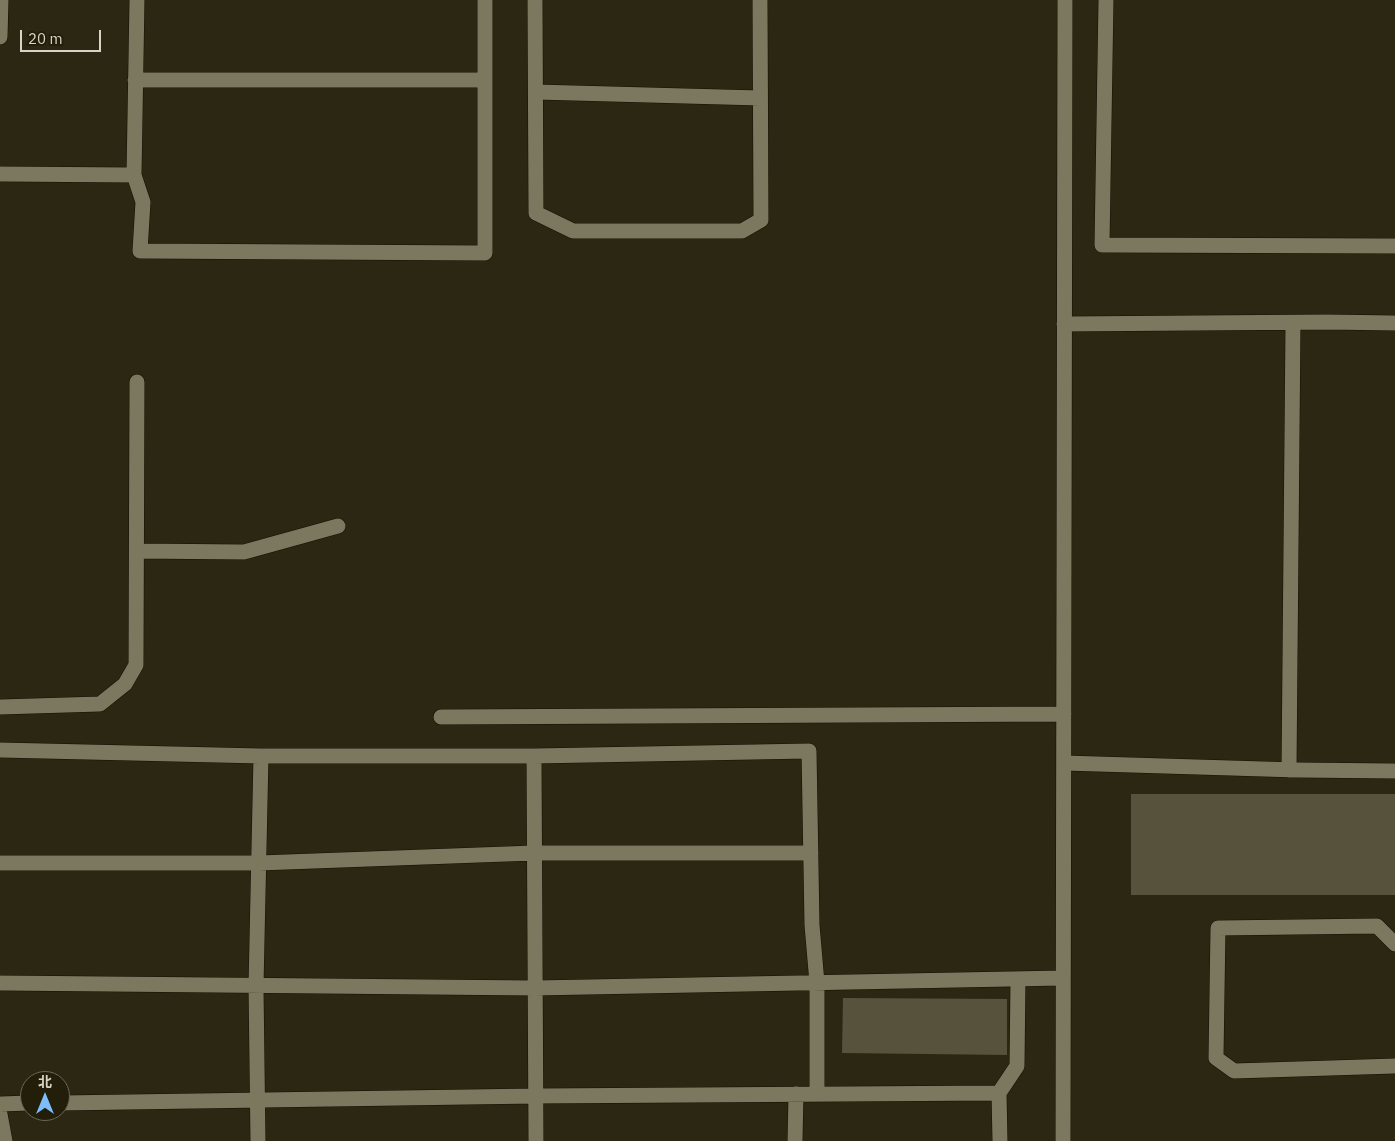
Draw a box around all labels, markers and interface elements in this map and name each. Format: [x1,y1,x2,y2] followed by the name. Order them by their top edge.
[22,20,104,52] scale bar
[28,29,63,48] text: 20 m
[20,1071,70,1121] north arrow
[38,1073,52,1091] text: 北

